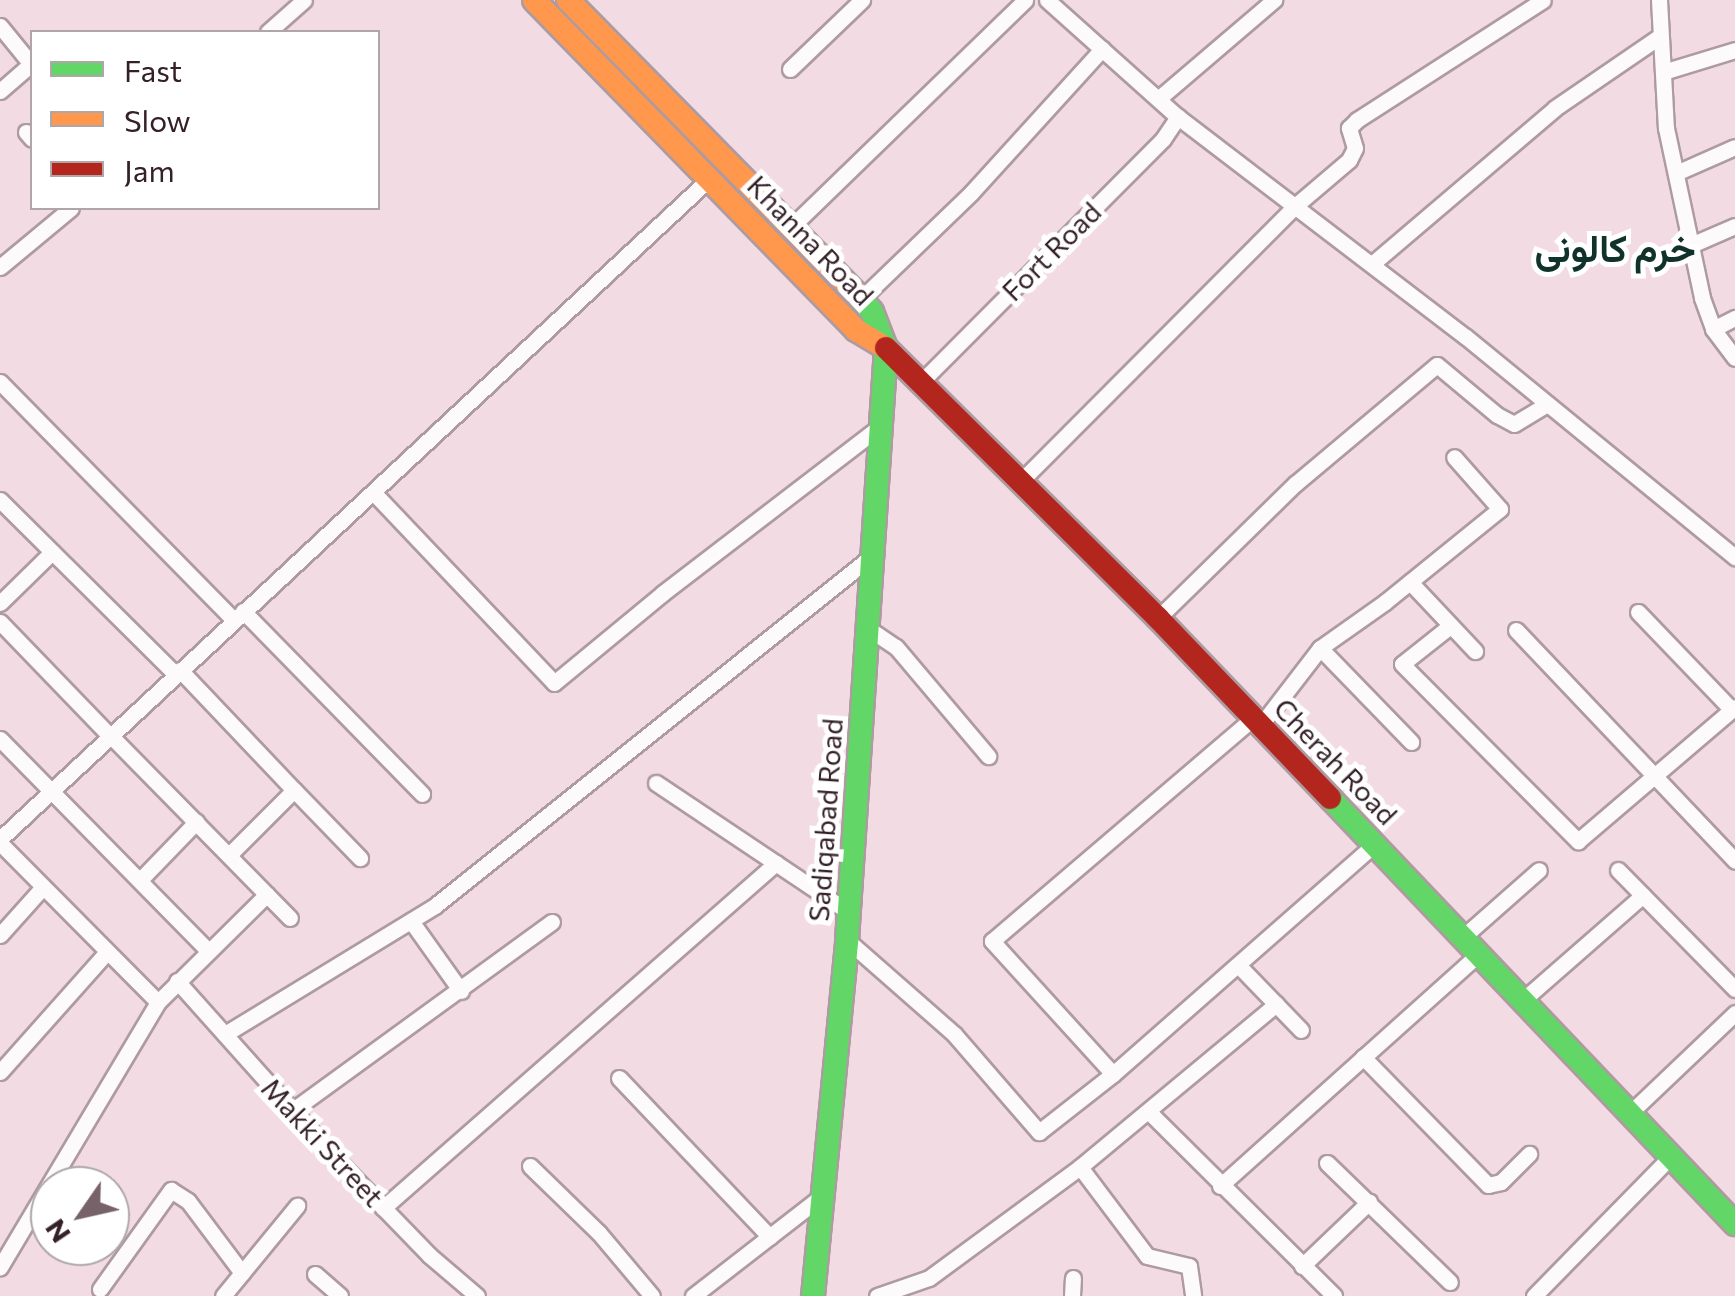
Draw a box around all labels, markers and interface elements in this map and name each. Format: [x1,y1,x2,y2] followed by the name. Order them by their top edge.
[30,30,380,210] legend
[124,51,182,88] text: Fast
[124,101,191,138] text: Slow
[124,151,175,188] text: Jam
[741,168,881,312] street label: Khanna Road
[995,195,1107,307] street label: Fort Road
[1534,224,1696,270] district label: خرم کالونی
[1268,691,1404,831] street label: Cherah Road
[801,717,849,923] street label: Sadiqabad Road
[255,1071,391,1213] street label: Makki Street
[30,1166,130,1266] north arrow
[37,1213,77,1250] text: N

